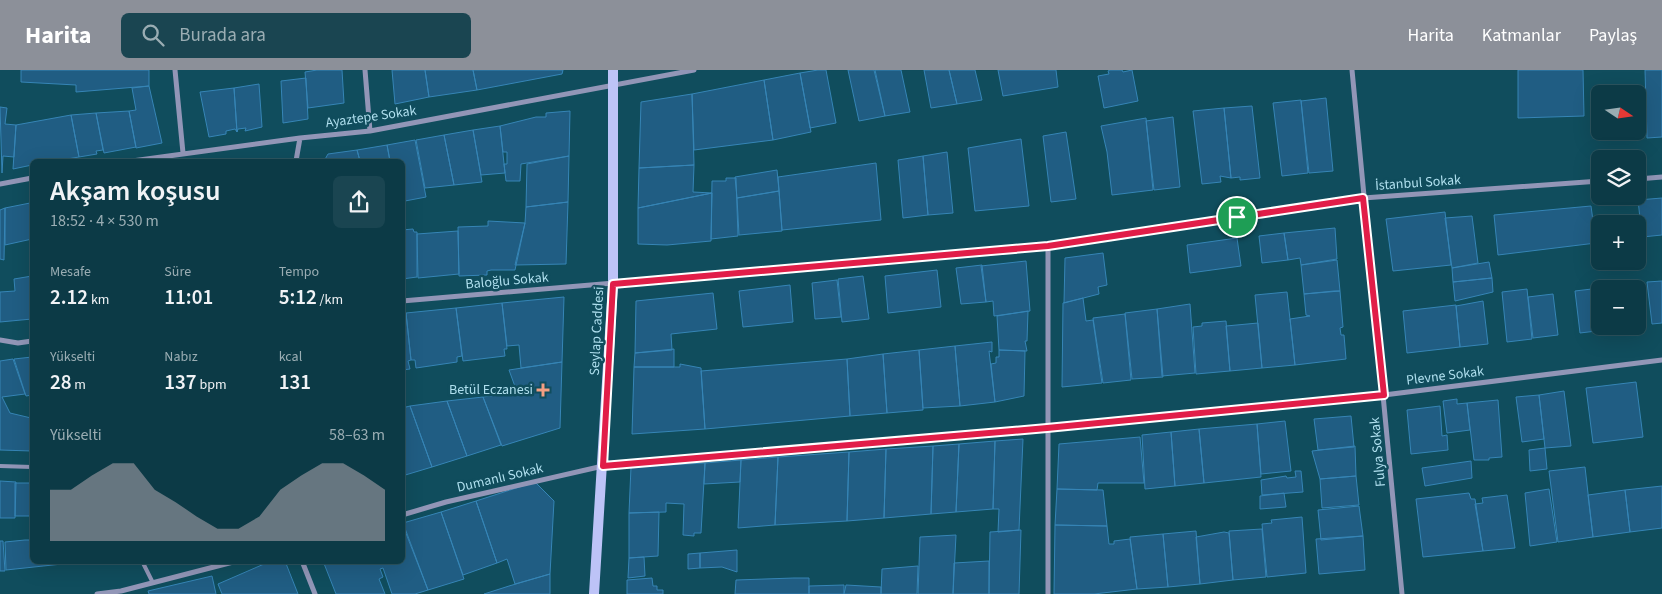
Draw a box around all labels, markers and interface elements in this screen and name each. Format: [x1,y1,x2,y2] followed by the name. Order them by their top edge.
[121,13,471,58] search box
[25,18,91,53] text: Harita
[139,21,167,49] icon: search
[179,22,266,49] text: Burada ara
[1408,23,1454,48] text: Harita
[1482,23,1561,48] text: Katmanlar
[1589,23,1637,48] text: Paylaş
[1591,85,1646,140] north arrow
[1591,85,1646,335] map controls
[324,101,418,133] street label: Ayaztepe Sokak
[1591,150,1646,205] button: layers
[1374,170,1462,196] street label: İstanbul Sokak
[50,171,220,211] text: Akşam koşusu
[333,176,385,228] button: share
[1216,196,1258,238] pin
[1223,203,1251,231] icon: arrive
[50,210,159,232] text: 18:52 · 4 × 530 m
[1591,215,1646,270] button: +
[50,262,91,282] text: Mesafe
[164,262,191,282] text: Süre
[279,262,319,282] text: Tempo
[465,267,549,295] street label: Baloğlu Sokak
[1591,280,1646,335] button: −
[50,282,88,312] text: 2.12
[164,282,213,312] text: 11:01
[279,282,317,312] text: 5:12
[585,286,609,376] street label: Seylap Caddesi
[88,290,109,310] text: km
[317,290,343,310] text: /km
[50,347,95,367] text: Yükselti
[164,347,198,367] text: Nabız
[279,347,302,367] text: kcal
[1405,361,1485,391] street label: Plevne Sokak
[50,367,72,397] text: 28
[164,367,197,397] text: 137
[279,367,311,397] text: 131
[72,375,86,395] text: m
[197,375,227,395] text: bpm
[449,380,533,400] place label: Betül Eczanesi
[537,384,549,396] marker: Betül Eczanesi
[1365,416,1391,488] street label: Fulya Sokak
[50,424,102,446] text: Yükselti
[329,424,385,446] text: 58–63 m
[455,458,545,498] street label: Dumanlı Sokak

